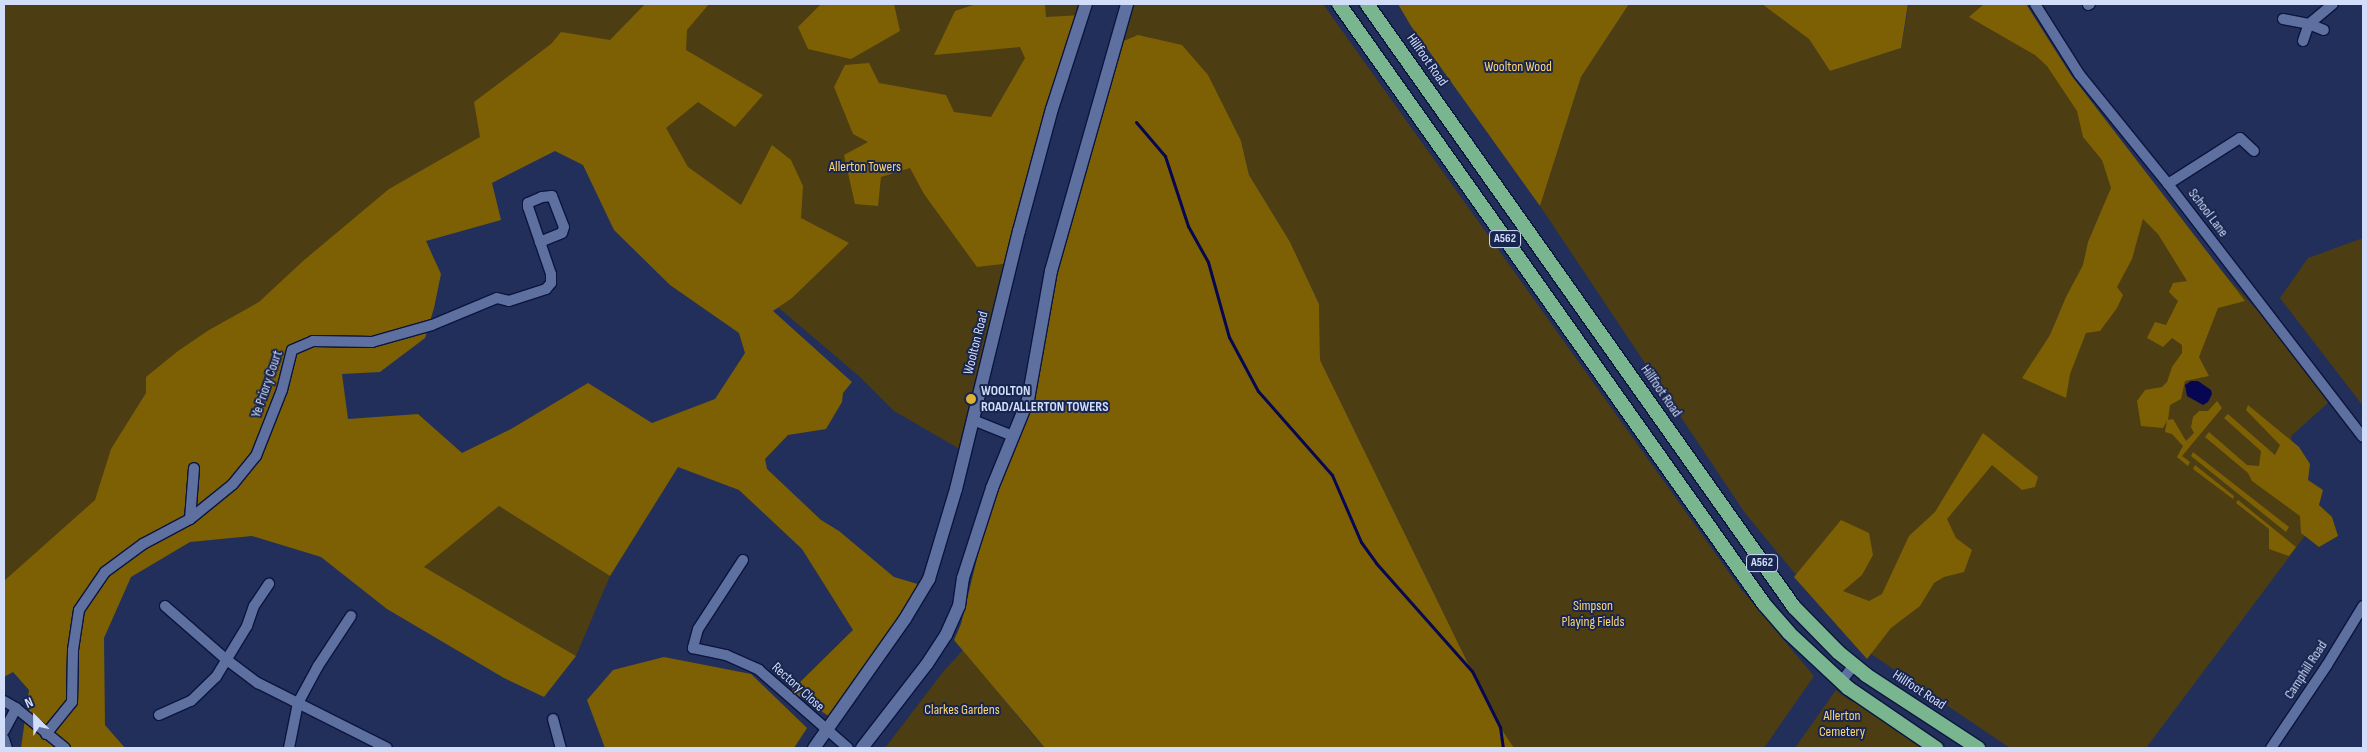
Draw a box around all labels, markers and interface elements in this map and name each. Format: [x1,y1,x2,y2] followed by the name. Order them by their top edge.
[1403,31,1451,89] street label: Hillfoot Road
[1484,59,1552,75] park label: Woolton Wood
[829,159,901,175] park label: Allerton Towers
[2184,185,2232,241] street label: School Lane
[1489,230,1521,248] road number: A562
[960,310,992,376] street label: Woolton Road
[248,348,286,420] street label: Ye Priory Court
[1637,362,1685,420] street label: Hillfoot Road
[981,383,1108,416] place label: WOOLTON ROAD/ALLERTON TOWERS
[965,393,977,405] marker: WOOLTON ROAD/ALLERTON TOWERS
[1746,554,1778,572] road number: A562
[1562,598,1624,630] park label: Simpson Playing Fields
[2281,638,2331,702] street label: Camphill Road
[768,659,828,715] street label: Rectory Close
[1889,667,1949,713] street label: Hillfoot Road
[10,692,60,742] north arrow
[22,693,36,712] text: N
[924,702,1000,718] park label: Clarkes Gardens
[1819,708,1865,740] park label: Allerton Cemetery

